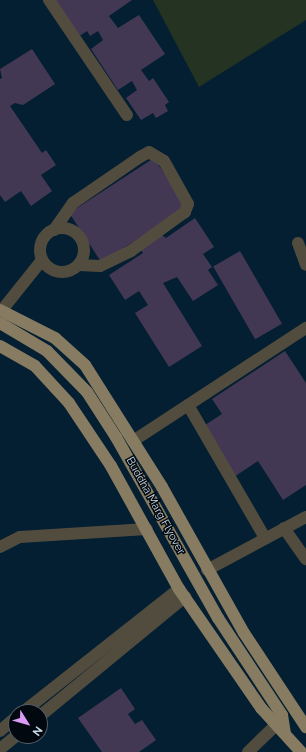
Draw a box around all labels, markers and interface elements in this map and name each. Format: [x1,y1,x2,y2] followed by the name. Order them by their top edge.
[123,455,187,557] street label: Buddha Marg Flyover
[8,704,48,744] north arrow
[29,724,45,738] text: N

